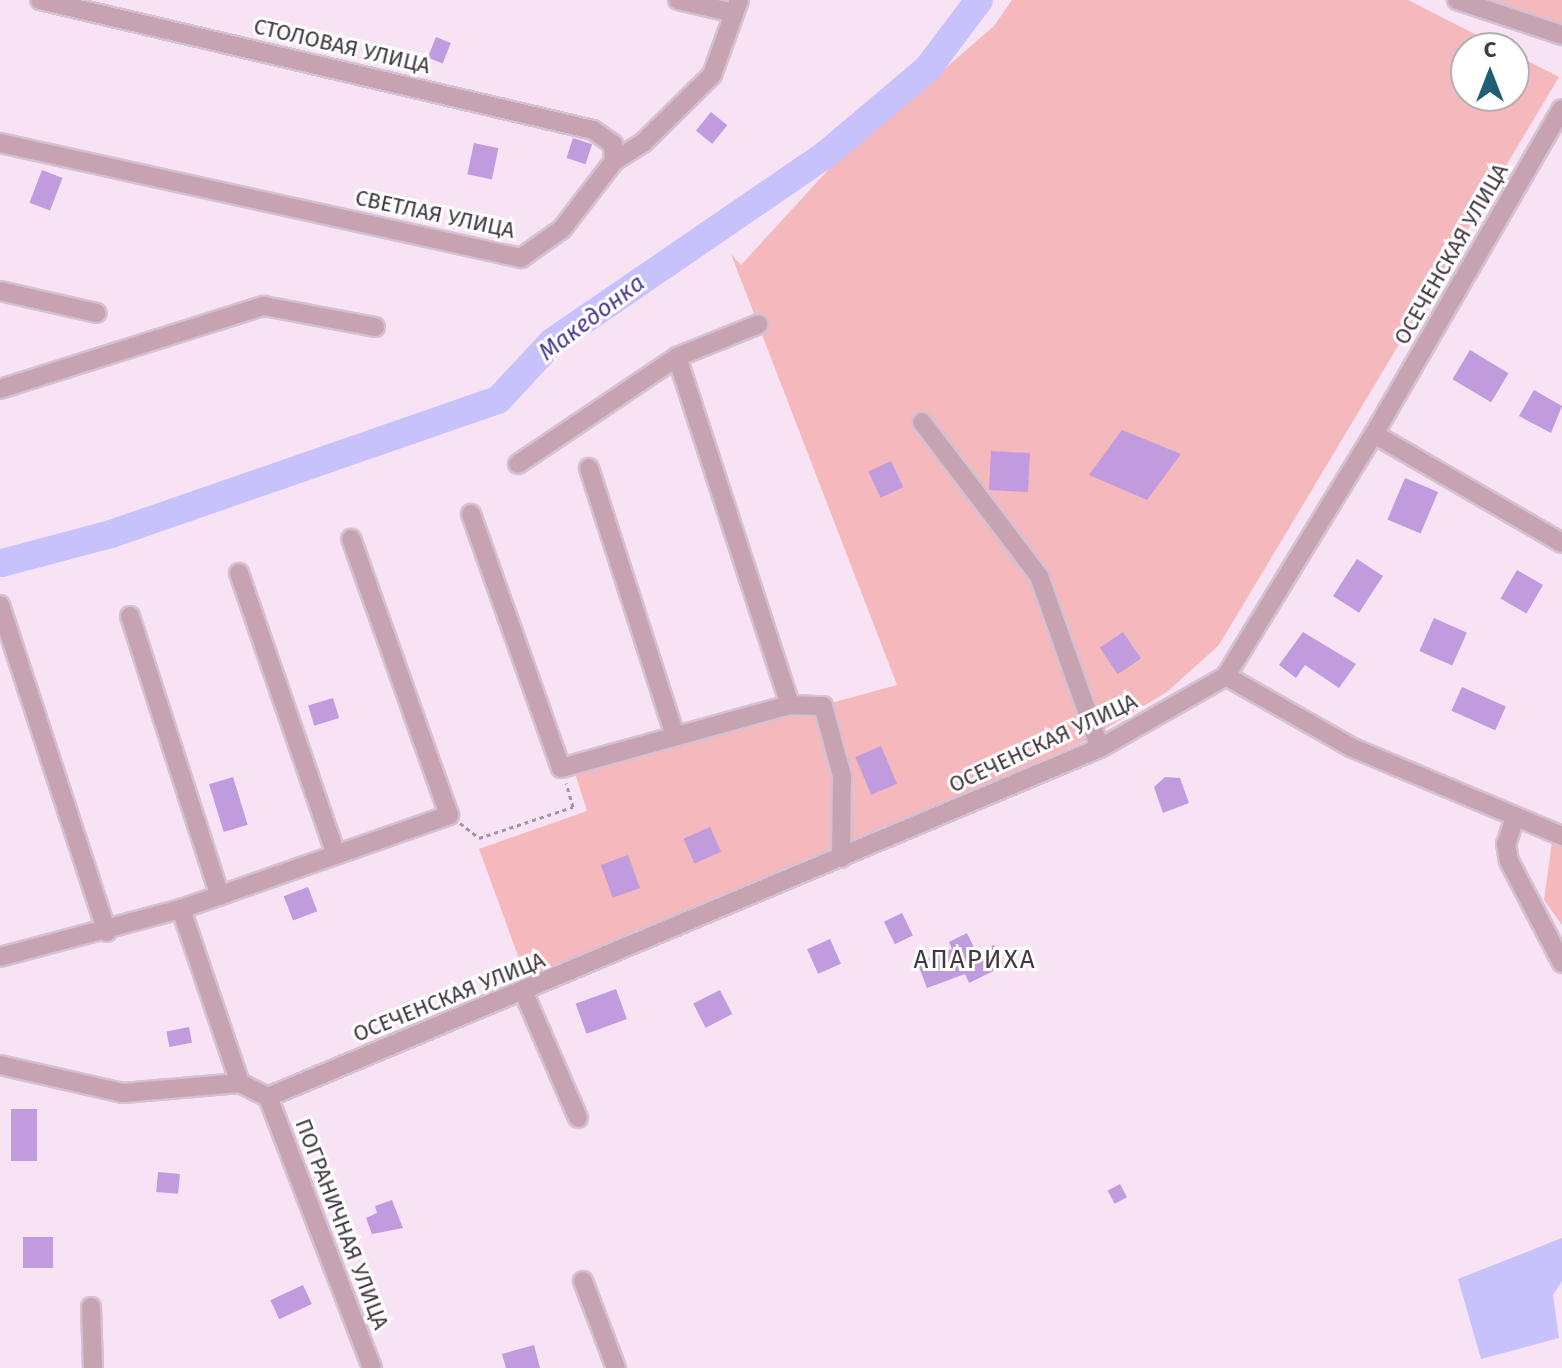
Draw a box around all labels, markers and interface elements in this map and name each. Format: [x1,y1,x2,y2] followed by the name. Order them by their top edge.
[251,13,433,79] street label: СТОЛОВАЯ УЛИЦА
[1450,32,1530,112] north arrow
[1484,36,1496,63] text: С
[1388,159,1514,349] street label: ОСЕЧЕНСКАЯ УЛИЦА
[353,184,517,244] street label: СВЕТЛАЯ УЛИЦА
[533,269,651,367] water label: Македонка
[945,688,1141,798] street label: ОСЕЧЕНСКАЯ УЛИЦА
[913,944,1037,976] district label: АПАРИХА
[349,946,549,1048] street label: ОСЕЧЕНСКАЯ УЛИЦА
[290,1115,394,1333] street label: ПОГРАНИЧНАЯ УЛИЦА

